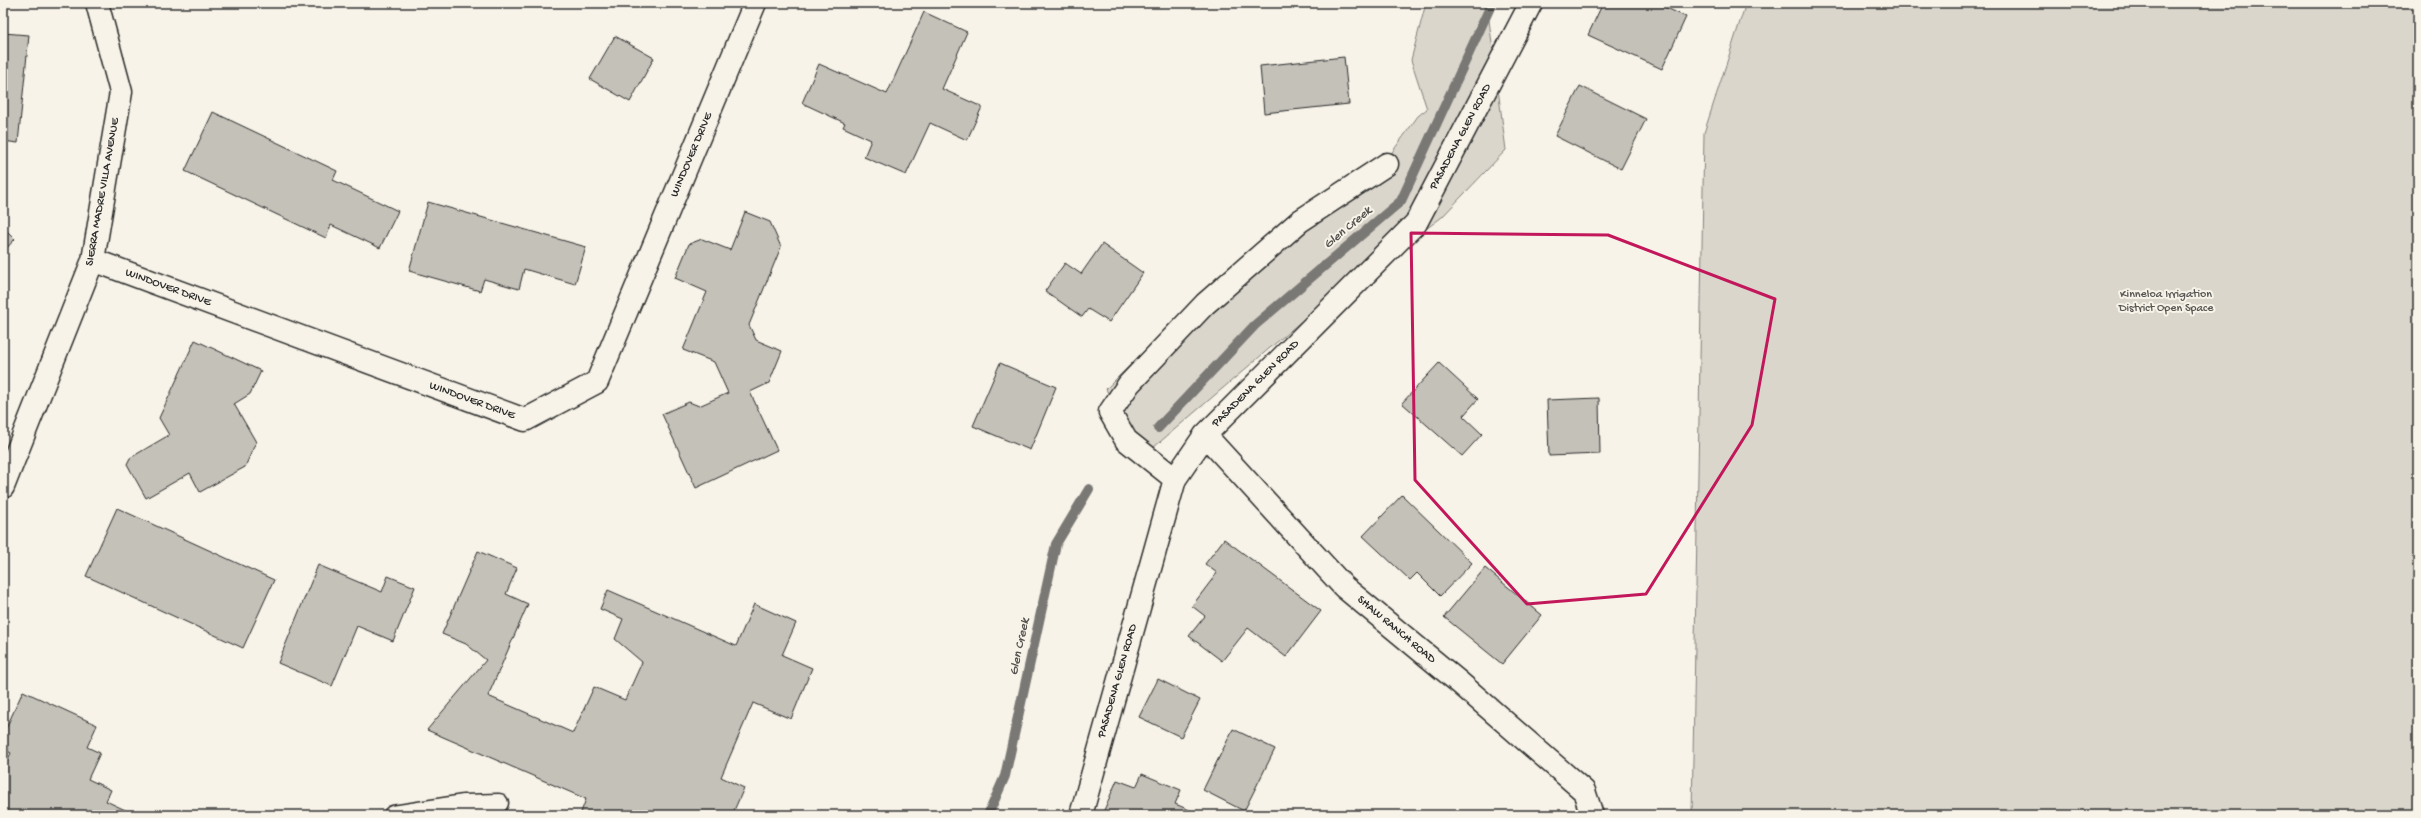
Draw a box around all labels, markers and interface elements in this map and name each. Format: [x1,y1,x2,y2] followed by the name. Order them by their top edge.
[1427,82,1495,193] street label: PASADENA GLEN ROAD
[668,110,716,199] street label: WINDOVER DRIVE
[83,116,123,267] street label: SIERRA MADRE VILLA AVENUE
[1321,203,1376,252] water label: Glen Creek
[123,266,213,310] street label: WINDOVER DRIVE
[2118,288,2214,316] park label: Kinneloa Irrigation District Open Space
[1209,337,1303,431] street label: PASADENA GLEN ROAD
[427,379,517,423] street label: WINDOVER DRIVE
[1354,593,1438,667] street label: SHAW RANCH ROAD
[1007,616,1034,677] water label: Glen Creek
[1095,622,1141,741] street label: PASADENA GLEN ROAD

